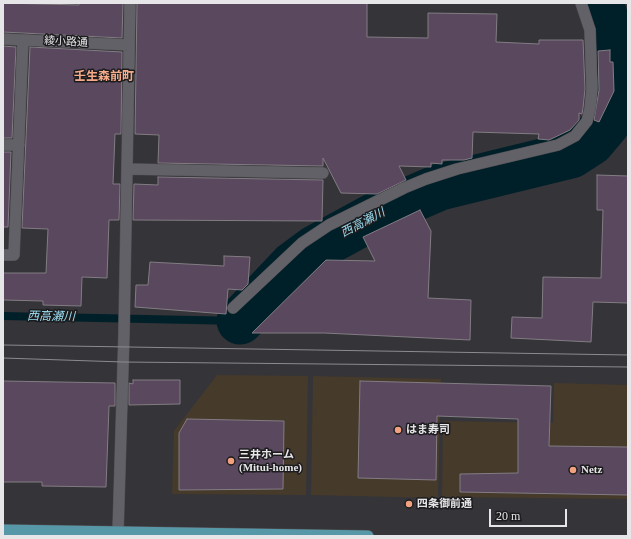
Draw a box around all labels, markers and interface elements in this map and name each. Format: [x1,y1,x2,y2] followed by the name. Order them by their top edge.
[44,34,88,50] street label: 綾小路通
[74,70,134,84] district label: 壬生森前町
[338,205,388,241] water label: 西高瀬川
[27,309,75,325] water label: 西高瀬川
[406,423,450,437] place label: はま寿司
[393,425,403,435] marker: はま寿司
[239,448,302,474] place label: 三井ホーム (Mitui-home)
[226,456,236,466] marker: 三井ホーム (Mitui-home)
[581,463,602,477] place label: Netz
[568,465,578,475] marker: Netz
[417,497,472,511] place label: 四条御前通
[404,499,414,509] marker: 四条御前通
[491,501,569,527] scale bar
[496,509,520,523] text: 20 m

